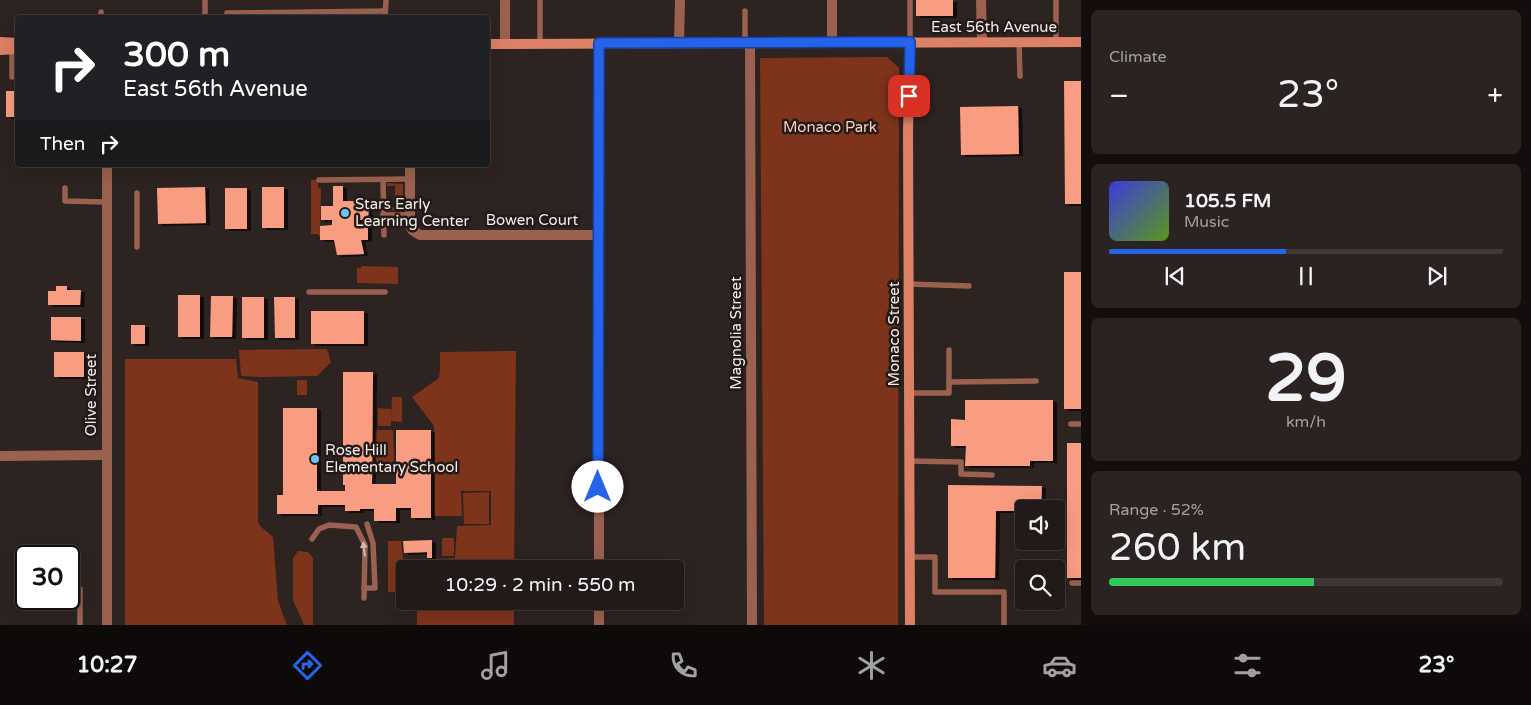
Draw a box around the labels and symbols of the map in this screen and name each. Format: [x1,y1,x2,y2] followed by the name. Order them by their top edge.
[931,18,1057,36] street label: East 56th Avenue
[888,75,930,117] pin
[783,118,877,136] park label: Monaco Park
[355,195,469,230] place label: Stars Early Learning Center
[339,207,351,219] marker: Stars Early Learning Center
[486,211,579,229] street label: Bowen Court
[727,276,745,390] street label: Magnolia Street
[885,281,903,386] street label: Monaco Street
[82,353,100,436] street label: Olive Street
[325,441,458,476] place label: Rose Hill Elementary School
[309,453,321,465] marker: Rose Hill Elementary School
[571,460,623,512] position arrow
[360,541,368,557] one-way arrow
[15,545,80,610] speed limit sign: 30

